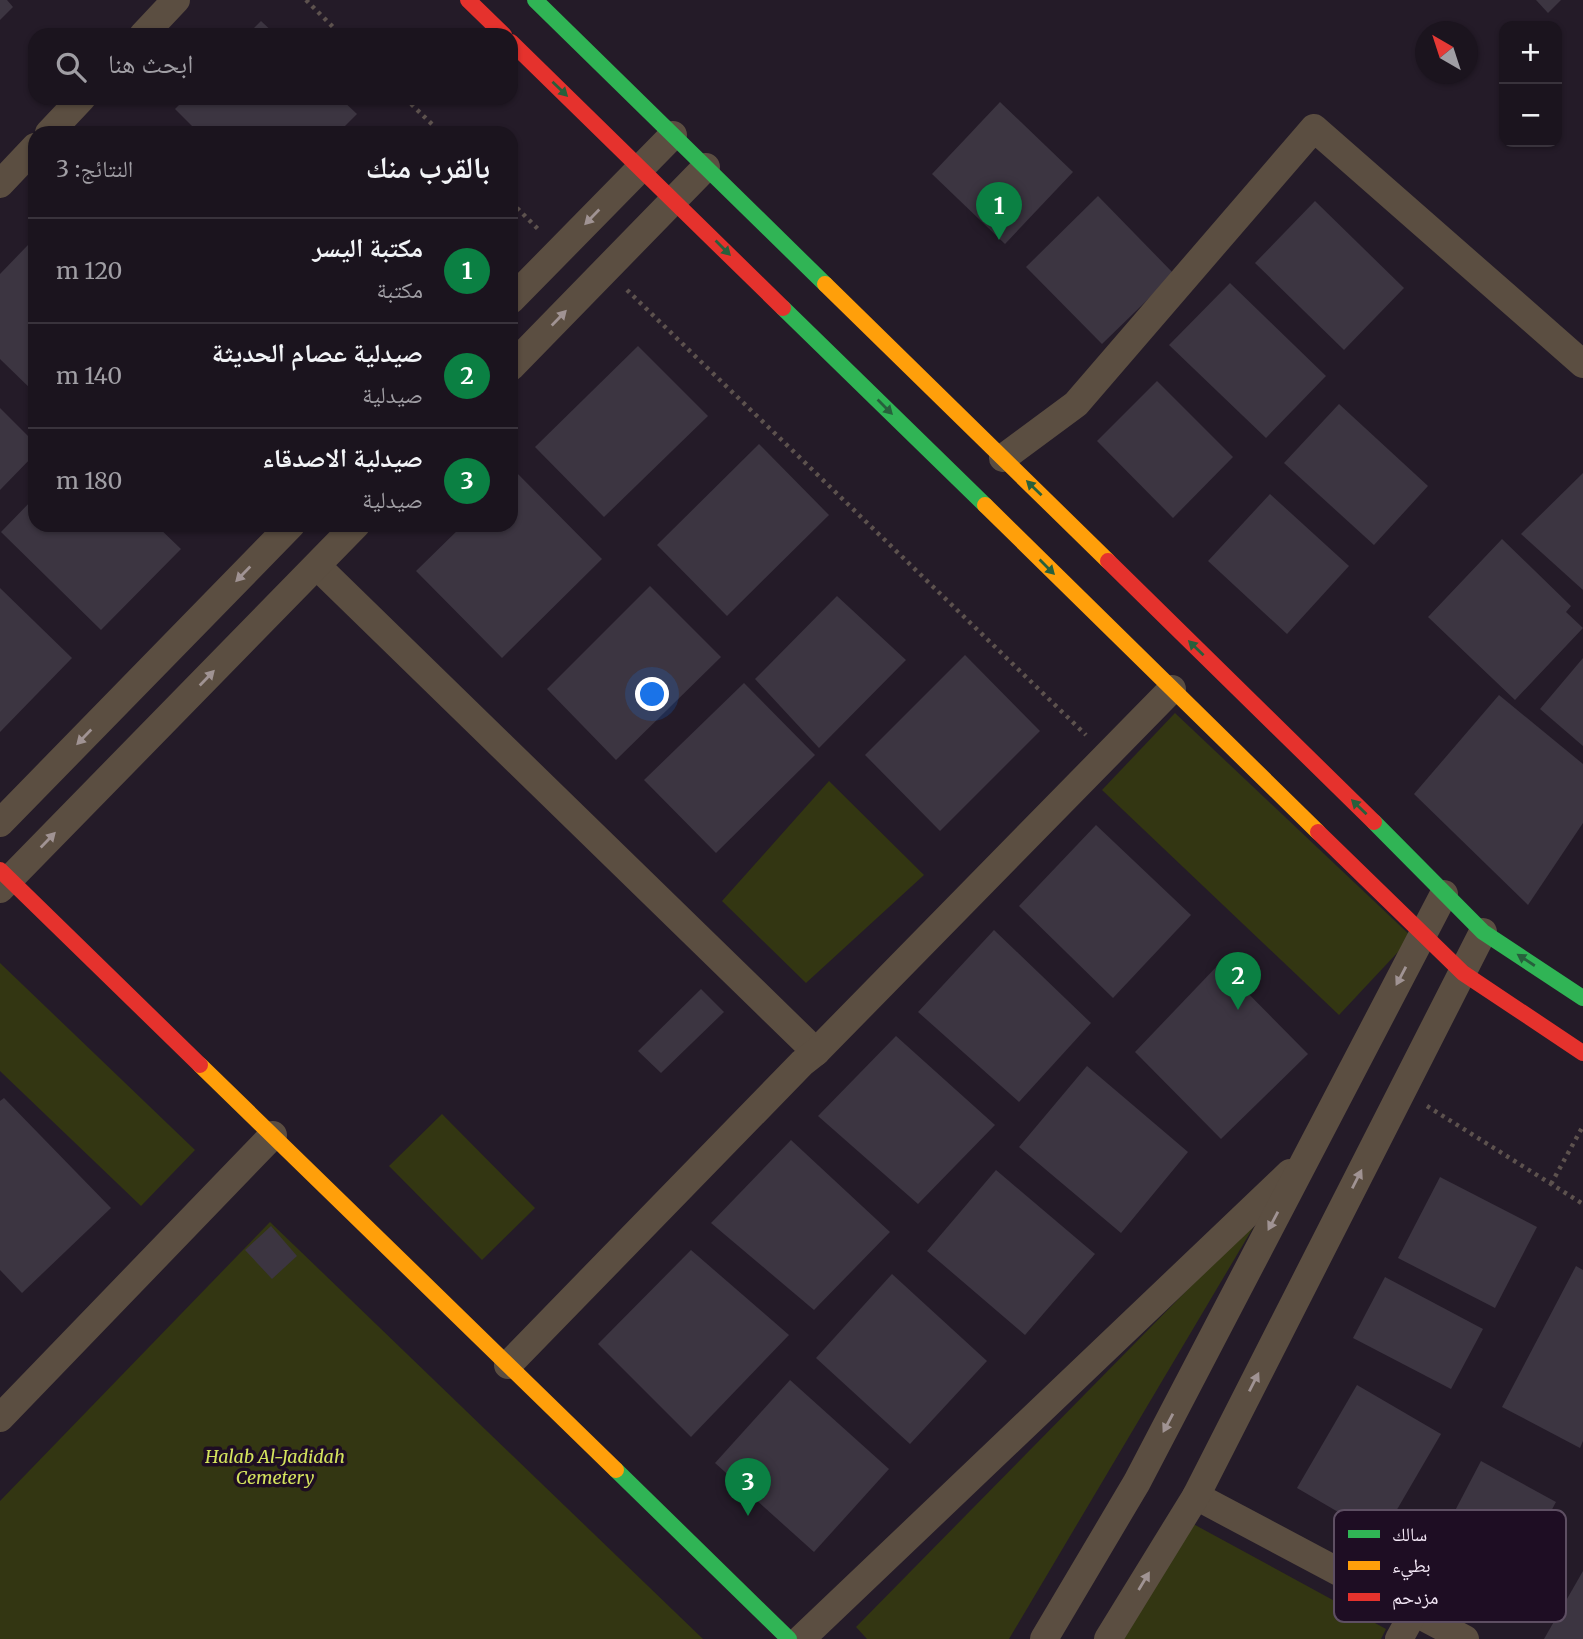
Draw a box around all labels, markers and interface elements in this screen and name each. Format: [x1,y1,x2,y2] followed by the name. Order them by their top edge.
[1415,21,1478,84] north arrow
[1499,21,1562,147] map controls
[1499,21,1562,84] button: +
[28,28,518,105] search box
[108,47,193,80] text: ابحث هنا
[52,48,90,86] icon: search
[551,81,568,97] one-way arrow
[1499,84,1562,147] button: −
[366,148,490,186] text: بالقرب منك
[56,154,133,183] text: النتائج: 3
[976,182,1022,240] pin: 1
[584,208,601,225] one-way arrow
[313,231,423,264] text: مكتبة اليسر
[715,239,732,256] one-way arrow
[56,256,122,285] text: 120 m
[462,256,472,285] text: 1
[377,275,423,304] text: مكتبة
[550,310,566,327] one-way arrow
[212,336,423,369] text: صيدلية عصام الحديثة
[56,361,122,390] text: 140 m
[460,361,474,390] text: 2
[362,380,423,409] text: صيدلية
[877,399,894,416] one-way arrow
[262,441,423,474] text: صيدلية الاصدقاء
[56,466,122,495] text: 180 m
[460,466,474,495] text: 3
[1026,481,1043,497] one-way arrow
[362,485,423,514] text: صيدلية
[1039,558,1055,575] one-way arrow
[236,565,252,582] one-way arrow
[1188,639,1205,656] one-way arrow
[198,670,214,687] one-way arrow
[635,677,669,711] your location
[76,728,93,745] one-way arrow
[1351,800,1368,816] one-way arrow
[39,832,56,849] one-way arrow
[1215,952,1261,1010] pin: 2
[1517,953,1535,967] one-way arrow
[1395,966,1407,986] one-way arrow
[1352,1169,1363,1189] one-way arrow
[1267,1211,1279,1231] one-way arrow
[1248,1372,1260,1392] one-way arrow
[1162,1413,1174,1433] one-way arrow
[204,1445,345,1489] park label: Halab Al-Jadidah Cemetery
[725,1458,771,1516] pin: 3
[1334,1510,1566,1622] legend
[1392,1522,1427,1546] text: سالك
[1392,1553,1431,1581] text: بطيء
[1137,1571,1150,1590] one-way arrow
[1392,1585,1438,1610] text: مزدحم

